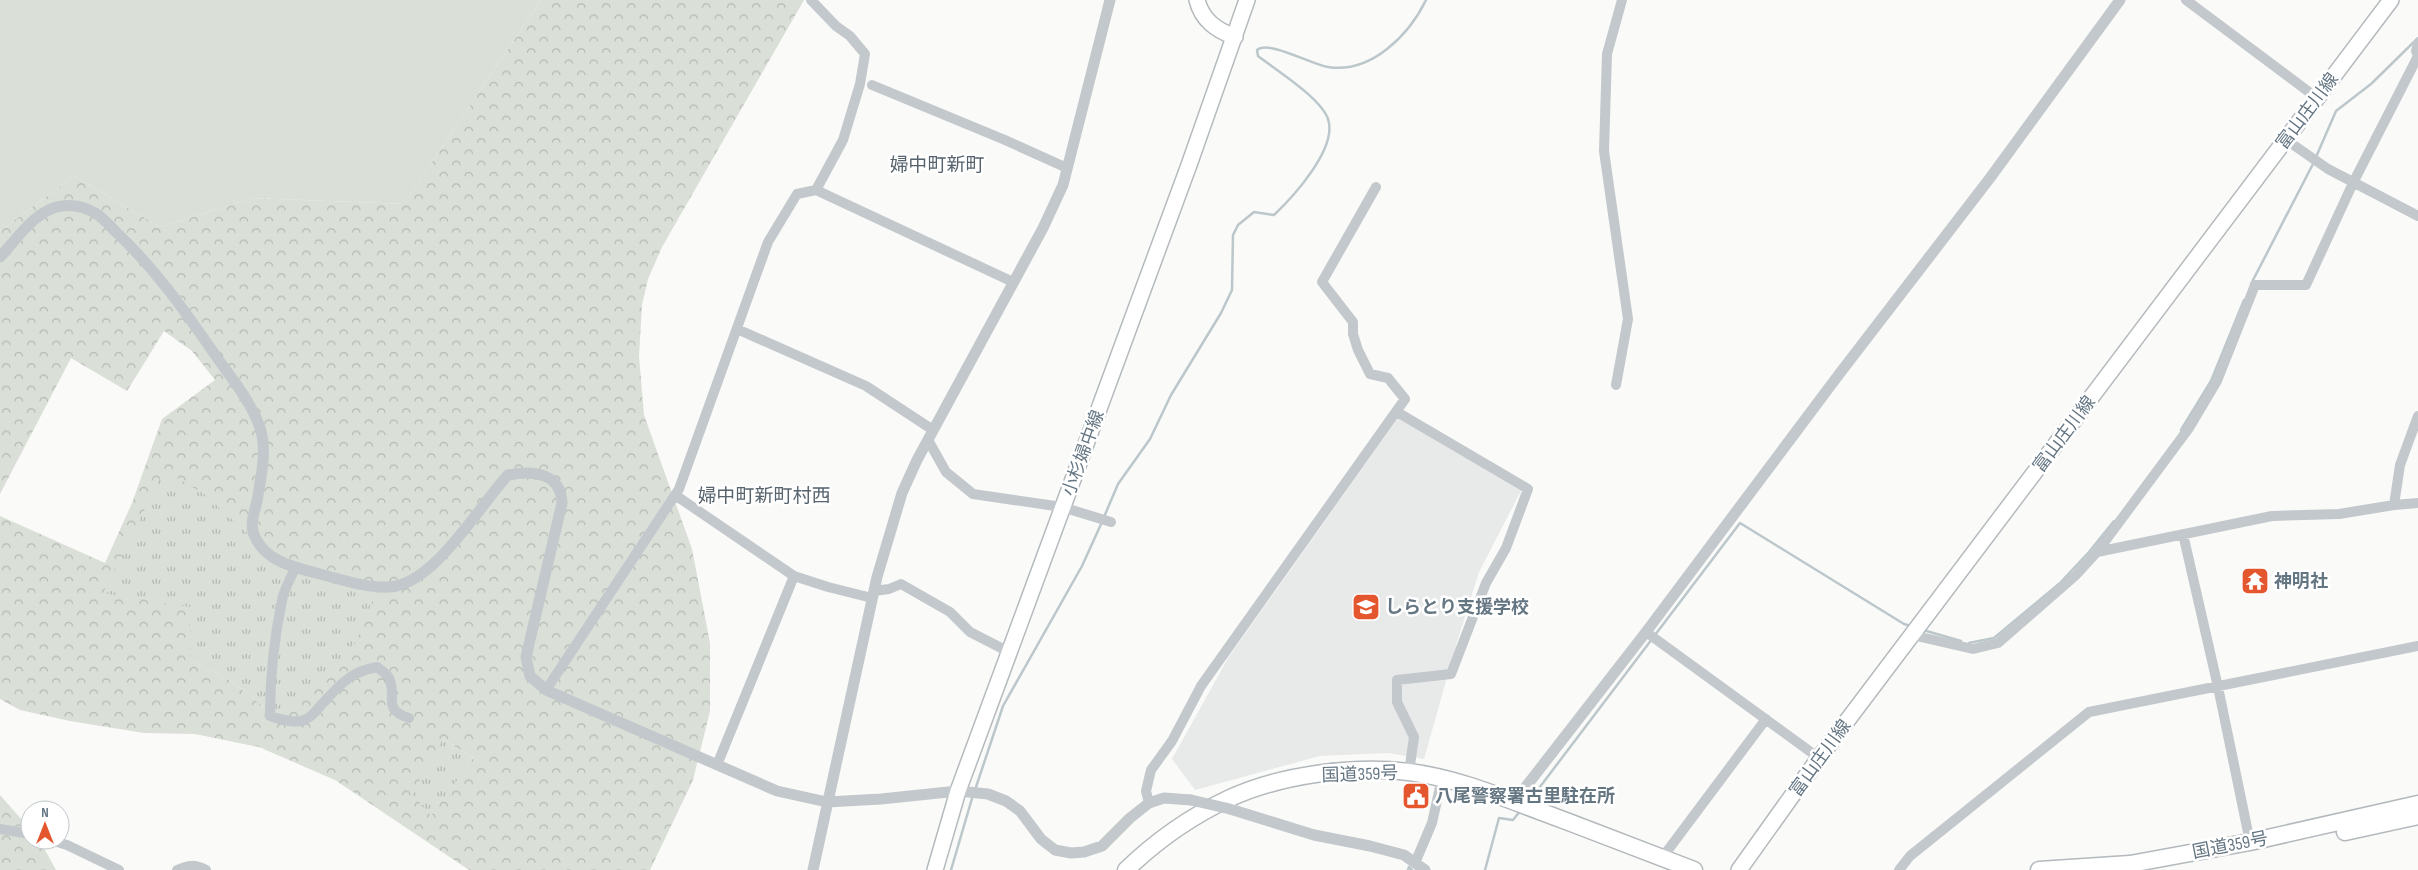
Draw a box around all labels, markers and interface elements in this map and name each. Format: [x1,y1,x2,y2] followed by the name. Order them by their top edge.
[2272,69,2343,154] street label: 富山庄川線
[889,154,985,177] district label: 婦中町新町
[2029,392,2100,477] street label: 富山庄川線
[1058,407,1109,499] street label: 小杉婦中線
[697,485,831,508] district label: 婦中町新町村西
[2240,566,2270,596] temple icon: 神明社
[2274,571,2328,592] place label: 神明社
[1351,592,1381,622] school or university icon: しらとり支援学校
[1385,597,1529,618] place label: しらとり支援学校
[1785,716,1855,801] street label: 富山庄川線
[1321,763,1399,786] street label: 国道359号
[1401,781,1431,811] public building icon: 八尾警察署古里駐在所
[1435,786,1615,807] place label: 八尾警察署古里駐在所
[20,800,70,850] north arrow
[41,804,49,821] text: N
[2190,828,2270,863] street label: 国道359号

